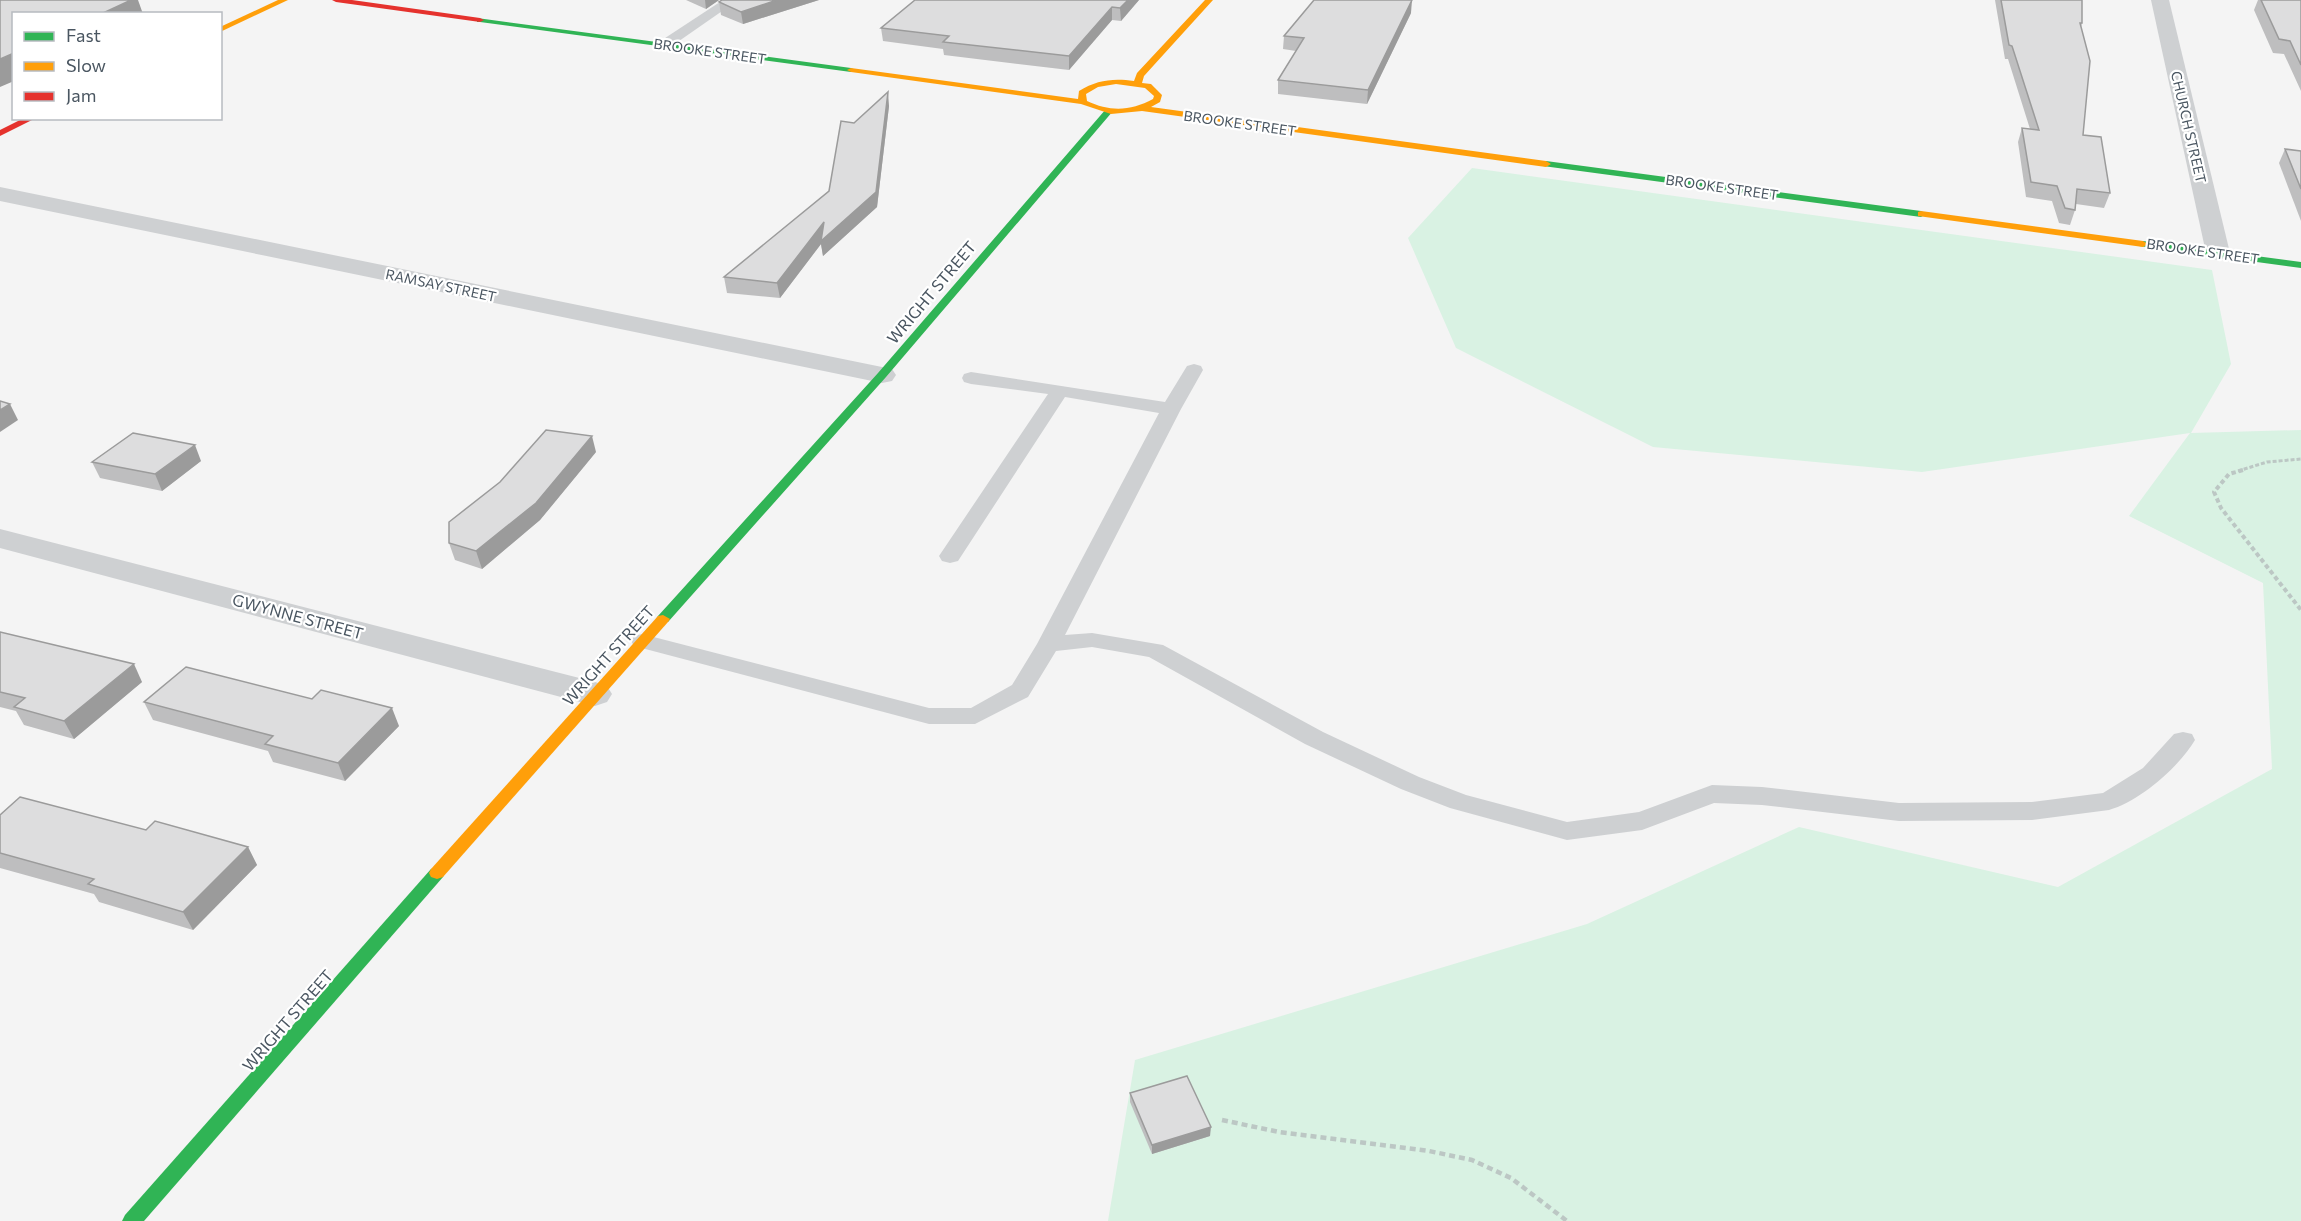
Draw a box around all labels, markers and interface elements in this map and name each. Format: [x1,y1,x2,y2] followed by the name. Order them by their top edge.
[12,12,222,120] legend
[66,24,101,46] text: Fast
[653,35,767,67] street label: BROOKE STREET
[66,54,106,76] text: Slow
[2168,69,2210,185] street label: CHURCH STREET
[66,84,96,106] text: Jam
[1183,107,1297,139] street label: BROOKE STREET
[1665,171,1779,203] street label: BROOKE STREET
[2146,235,2260,267] street label: BROOKE STREET
[883,237,979,347] street label: WRIGHT STREET
[384,265,498,305] street label: RAMSAY STREET
[231,589,365,643] street label: GWYNNE STREET
[558,601,658,709] street label: WRIGHT STREET
[238,965,336,1075] street label: WRIGHT STREET

